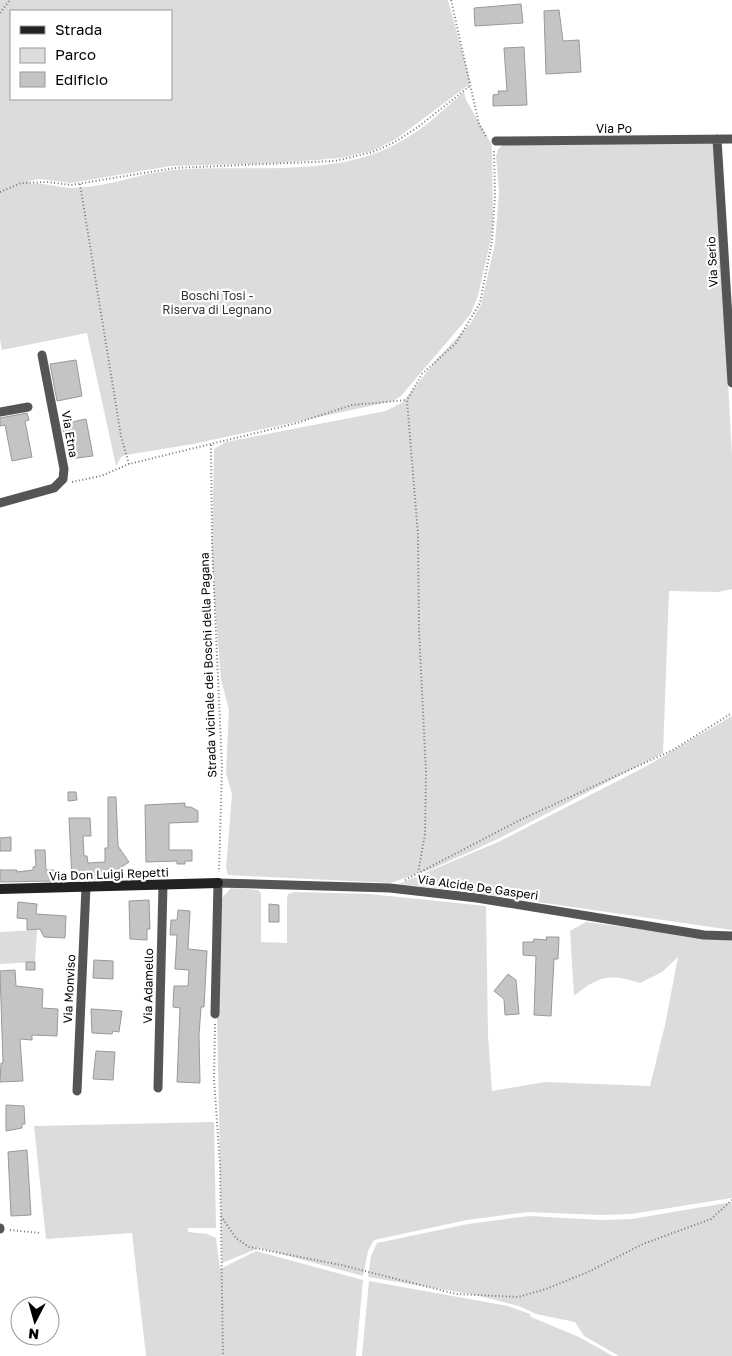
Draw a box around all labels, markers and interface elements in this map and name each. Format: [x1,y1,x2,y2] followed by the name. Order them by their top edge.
[10,10,172,100] legend
[55,20,102,38] text: Strada
[55,45,96,63] text: Parco
[55,70,108,88] text: Edificio
[596,121,632,136] street label: Via Po
[703,236,721,288] street label: Via Serio
[162,288,272,317] park label: Boschi Tosi - Riserva di Legnano
[59,409,81,459] street label: Via Etna
[197,552,219,778] street label: Strada vicinale dei Boschi della Pagana
[49,864,169,884] street label: Via Don Luigi Repetti
[417,871,539,903] street label: Via Alcide De Gasperi
[140,948,156,1024] street label: Via Adamello
[60,954,78,1024] street label: Via Monviso
[10,1296,60,1346] north arrow
[27,1325,40,1343] text: N

